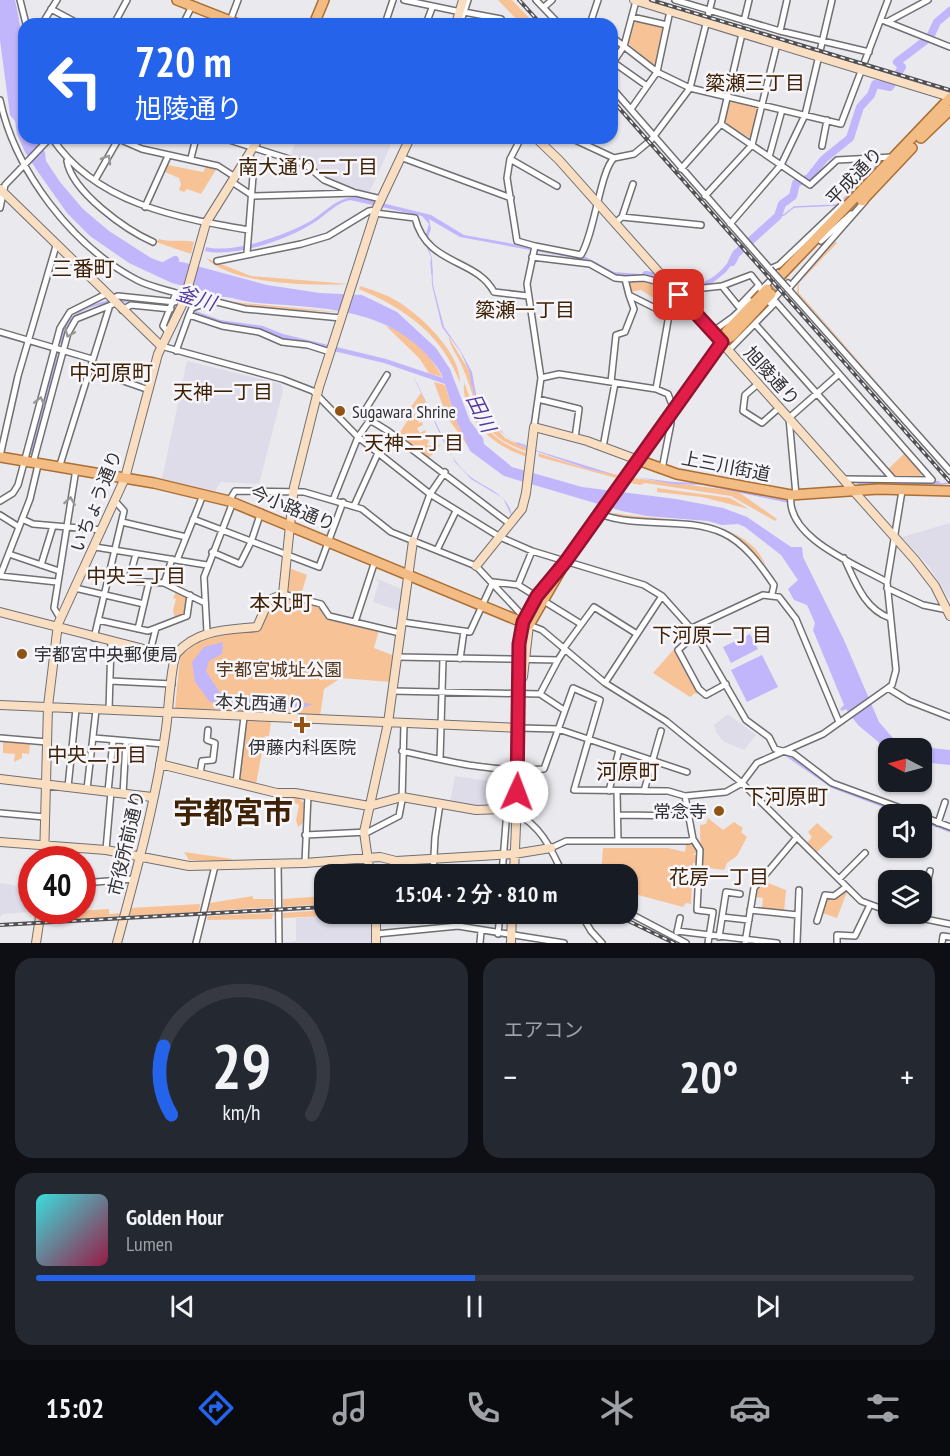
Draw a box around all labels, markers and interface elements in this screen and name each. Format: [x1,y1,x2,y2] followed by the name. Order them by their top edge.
[135,34,232,89] text: 720 m
[36,42,114,120] icon: left
[705,70,805,96] district label: 簗瀬三丁目
[135,91,243,125] text: 旭陵通り
[821,142,887,210] street label: 平成通り
[238,154,378,180] district label: 南大通り二丁目
[100,155,111,165] one-way arrow
[52,255,115,282] district label: 三番町
[653,269,704,320] pin
[662,278,695,311] icon: arrive
[173,280,221,317] water label: 釜川
[475,297,575,323] district label: 簗瀬一丁目
[64,326,76,337] one-way arrow
[739,342,805,410] street label: 旭陵通り
[69,359,153,386] district label: 中河原町
[173,379,273,405] district label: 天神一丁目
[461,389,502,438] water label: 田川
[33,396,45,407] one-way arrow
[352,400,456,423] place label: Sugawara Shrine
[333,404,347,418] marker: Sugawara Shrine
[364,430,464,456] district label: 天神二丁目
[680,446,772,486] street label: 上三川街道
[65,447,127,555] street label: いちょう通り
[247,480,339,536] street label: 今小路通り
[64,496,76,506] one-way arrow
[86,563,186,589] district label: 中央三丁目
[250,589,313,616] district label: 本丸町
[652,622,772,648] district label: 下河原一丁目
[34,643,178,666] place label: 宇都宮中央郵便局
[15,647,29,661] marker: 宇都宮中央郵便局
[216,658,342,681] park label: 宇都宮城址公園
[214,689,306,717] street label: 本丸西通り
[293,716,311,734] marker: 伊藤内科医院
[248,736,356,759] place label: 伊藤内科医院
[878,738,932,792] north arrow
[878,738,932,924] map controls
[47,742,147,768] district label: 中央二丁目
[597,758,660,785] district label: 河原町
[485,760,549,824] position arrow
[744,783,828,810] district label: 下河原町
[103,788,149,898] street label: 市役所前通り
[173,792,293,831] district label: 宇都宮市
[653,800,707,823] place label: 常念寺
[712,804,726,818] marker: 常念寺
[878,804,932,858] button: sound
[18,846,96,924] speed limit sign: 40
[669,864,769,890] district label: 花房一丁目
[878,870,932,924] button: layers
[395,880,557,908] text: 15:04 · 2 分 · 810 m
[504,1017,584,1043] text: エアコン
[211,1025,271,1106] text: 29
[679,1047,738,1105] text: 20°
[504,1055,517,1098] text: −
[900,1055,914,1098] text: +
[222,1098,260,1126] text: km/h
[126,1203,224,1231] text: Golden Hour
[126,1231,173,1257] text: Lumen
[166,1290,199,1323] icon: previous
[458,1290,491,1323] icon: pause
[751,1290,784,1323] icon: next
[195,1387,237,1429] icon: directions
[329,1387,371,1429] icon: music
[462,1387,504,1429] icon: phone
[596,1387,638,1429] icon: climate
[729,1387,771,1429] icon: car
[862,1387,904,1429] icon: filters
[46,1391,104,1425] text: 15:02

